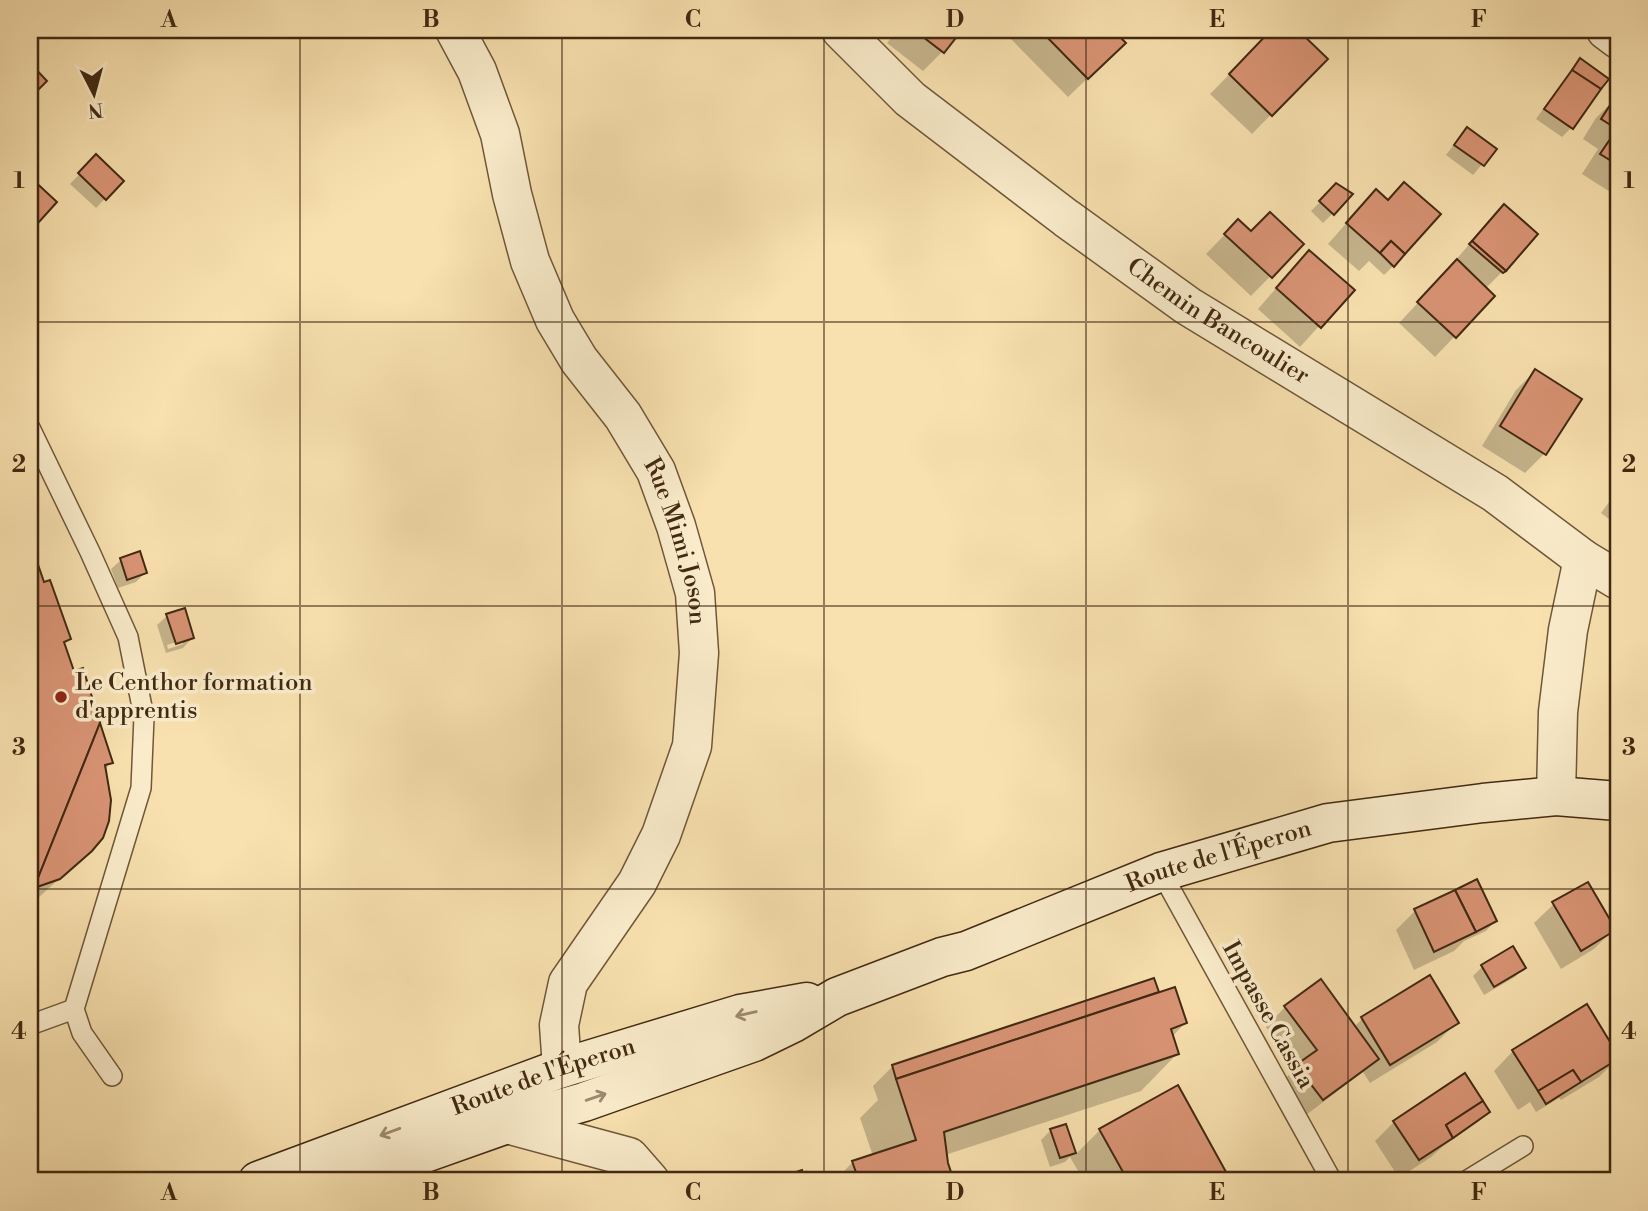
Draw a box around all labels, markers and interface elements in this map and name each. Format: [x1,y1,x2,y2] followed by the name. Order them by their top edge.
[160,6,178,34] text: A
[422,6,440,34] text: B
[685,6,701,34] text: C
[946,6,964,34] text: D
[1209,6,1225,34] text: E
[1471,6,1487,34] text: F
[60,60,130,130] north arrow
[87,97,104,123] text: N
[13,167,25,195] text: 1
[1623,167,1635,195] text: 1
[1121,252,1315,391] street label: Chemin Bancoulier
[12,451,26,479] text: 2
[1622,451,1636,479] text: 2
[637,453,712,626] street label: Rue Mimi Joson
[75,668,313,726] place label: Le Centhor formation d'apprentis
[53,689,69,705] marker: Le Centhor formation d'apprentis
[12,734,26,762] text: 3
[1622,734,1636,762] text: 3
[1122,814,1315,900] street label: Route de l'Éperon
[1215,936,1321,1095] street label: Impasse Cassia
[735,1008,757,1021] one-way arrow
[11,1018,27,1046] text: 4
[1621,1018,1637,1046] text: 4
[447,1032,639,1123] street label: Route de l'Éperon
[585,1090,607,1102] one-way arrow
[380,1127,402,1139] one-way arrow
[160,1179,178,1207] text: A
[422,1179,440,1207] text: B
[685,1179,701,1207] text: C
[946,1179,964,1207] text: D
[1209,1179,1225,1207] text: E
[1471,1179,1487,1207] text: F

